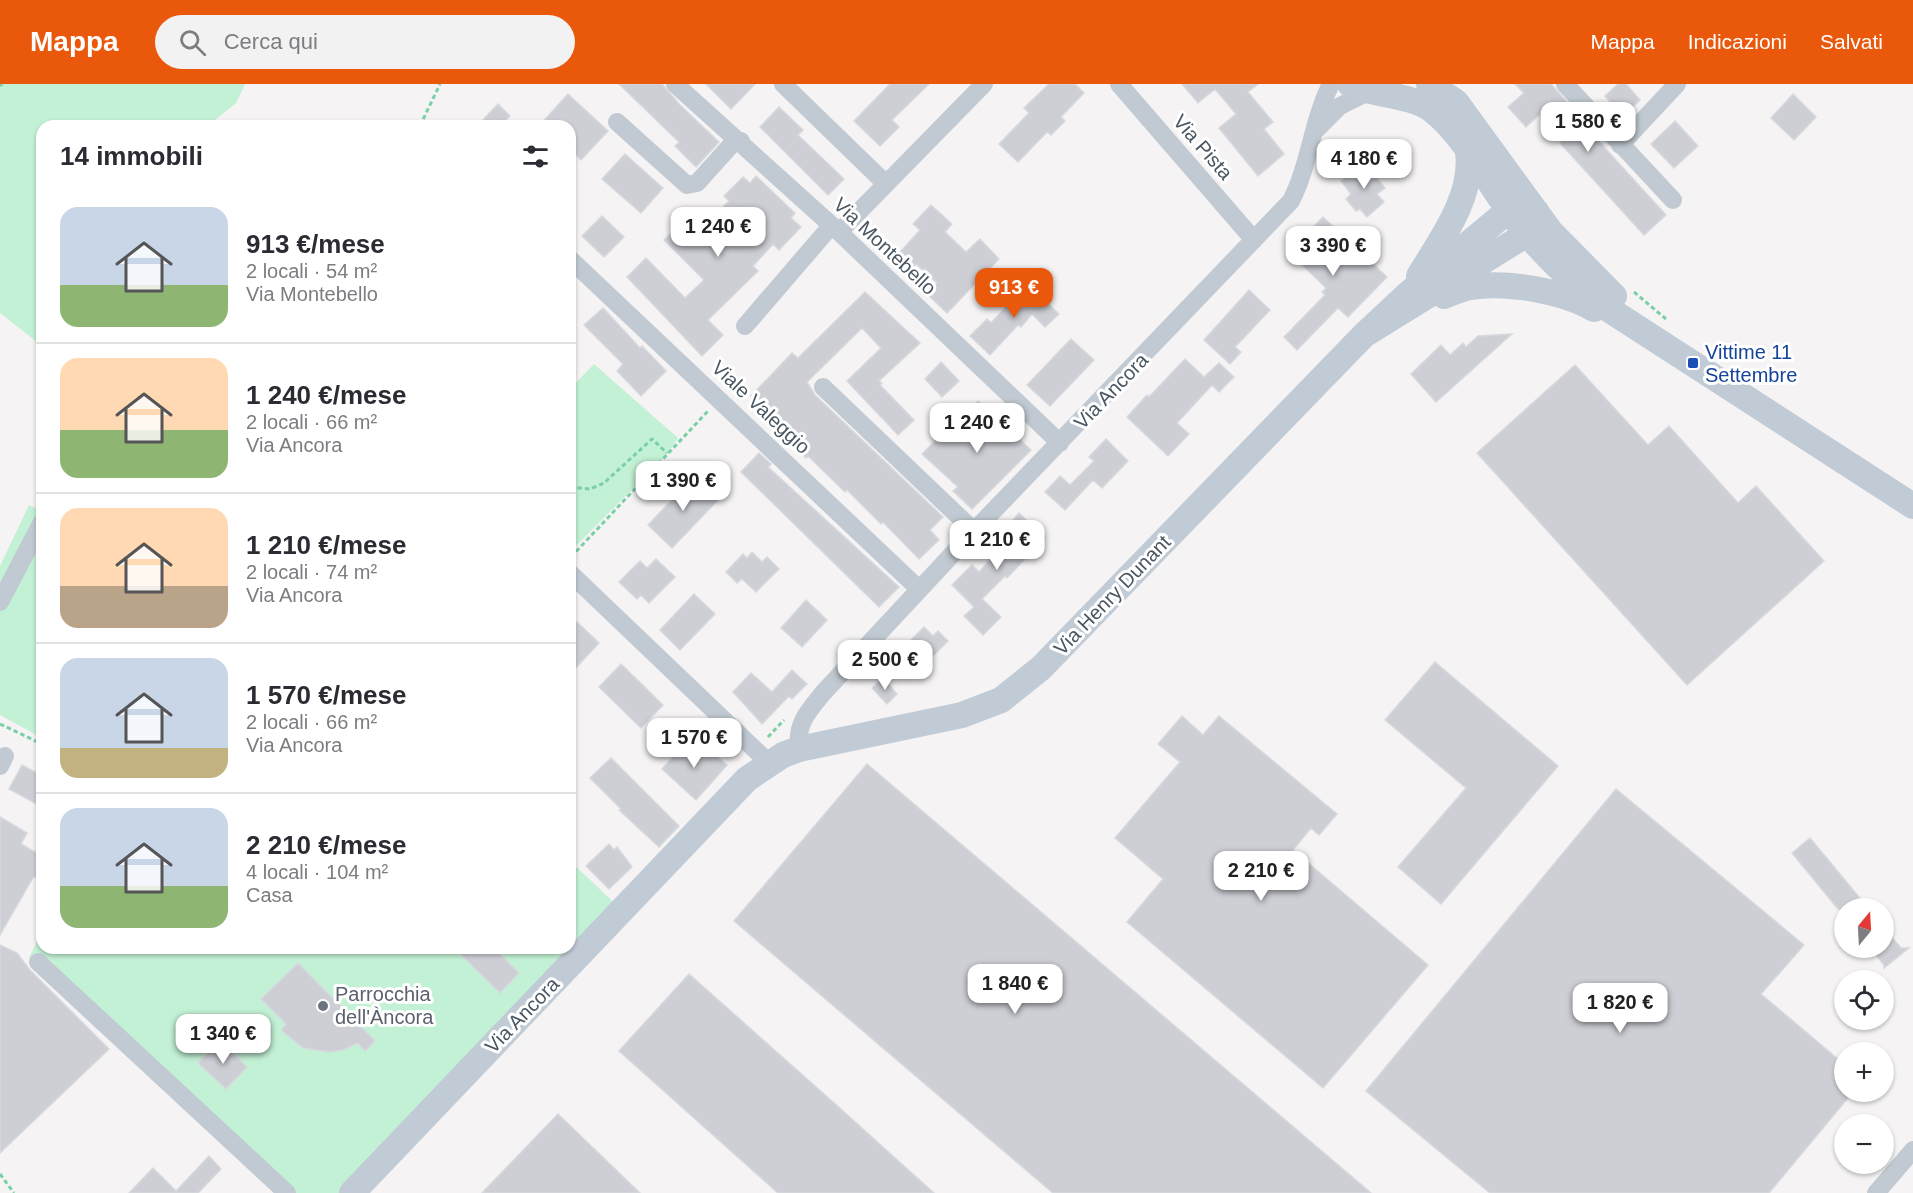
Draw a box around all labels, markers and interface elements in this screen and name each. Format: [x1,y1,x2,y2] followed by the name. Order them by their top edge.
[155,15,575,69] search box
[30,26,119,57] text: Mappa
[176,26,209,59] icon: search
[224,29,318,54] text: Cerca qui
[1591,30,1655,53] text: Mappa
[1688,30,1787,53] text: Indicazioni
[1820,30,1883,53] text: Salvati
[1533,102,1643,153] pin: 1 580 €
[1169,110,1238,185] street label: Via Pista
[1555,110,1621,132] text: 1 580 €
[1309,139,1419,190] pin: 4 180 €
[519,140,552,173] icon: filters
[60,141,203,171] text: 14 immobili
[1331,147,1397,169] text: 4 180 €
[829,193,941,299] street label: Via Montebello
[663,207,773,258] pin: 1 240 €
[685,215,751,237] text: 1 240 €
[1278,226,1388,277] pin: 3 390 €
[246,229,385,259] text: 913 €/mese
[108,231,180,303] icon: home
[1300,234,1366,256] text: 3 390 €
[246,260,377,282] text: 2 locali · 54 m²
[972,268,1056,319] pin: 913 €
[989,276,1039,298] text: 913 €
[246,283,378,305] text: Via Montebello
[1705,341,1797,386] place label: Vittime 11 Settembre
[1070,348,1153,433] street label: Via Ancora
[707,356,815,458] street label: Viale Valeggio
[1686,356,1700,370] marker: Vittime 11 Settembre
[246,380,406,410] text: 1 240 €/mese
[108,382,180,454] icon: home
[922,403,1032,454] pin: 1 240 €
[246,411,377,433] text: 2 locali · 66 m²
[944,411,1010,433] text: 1 240 €
[246,434,342,456] text: Via Ancora
[628,461,738,512] pin: 1 390 €
[650,469,716,491] text: 1 390 €
[942,520,1052,571] pin: 1 210 €
[964,528,1030,550] text: 1 210 €
[246,530,406,560] text: 1 210 €/mese
[1049,530,1175,659] street label: Via Henry Dunant
[108,532,180,604] icon: home
[246,561,377,583] text: 2 locali · 74 m²
[246,584,342,606] text: Via Ancora
[830,640,940,691] pin: 2 500 €
[852,648,918,670] text: 2 500 €
[246,680,406,710] text: 1 570 €/mese
[108,682,180,754] icon: home
[246,711,377,733] text: 2 locali · 66 m²
[639,718,749,769] pin: 1 570 €
[661,726,727,748] text: 1 570 €
[246,734,342,756] text: Via Ancora
[246,830,406,860] text: 2 210 €/mese
[108,832,180,904] icon: home
[1206,851,1316,902] pin: 2 210 €
[1228,859,1294,881] text: 2 210 €
[246,861,388,883] text: 4 locali · 104 m²
[246,884,293,906] text: Casa
[1834,898,1894,958] north arrow
[1834,898,1894,1174] map controls
[960,964,1070,1015] pin: 1 840 €
[1834,970,1894,1030] button: locate
[481,972,564,1057] street label: Via Ancora
[982,972,1048,994] text: 1 840 €
[335,983,434,1028] place label: Parrocchia dell'Àncora
[1565,983,1675,1034] pin: 1 820 €
[1587,991,1653,1013] text: 1 820 €
[316,999,330,1013] marker: Parrocchia dell'Àncora
[168,1014,278,1065] pin: 1 340 €
[190,1022,256,1044] text: 1 340 €
[1834,1042,1894,1102] button: +
[1834,1114,1894,1174] button: −

